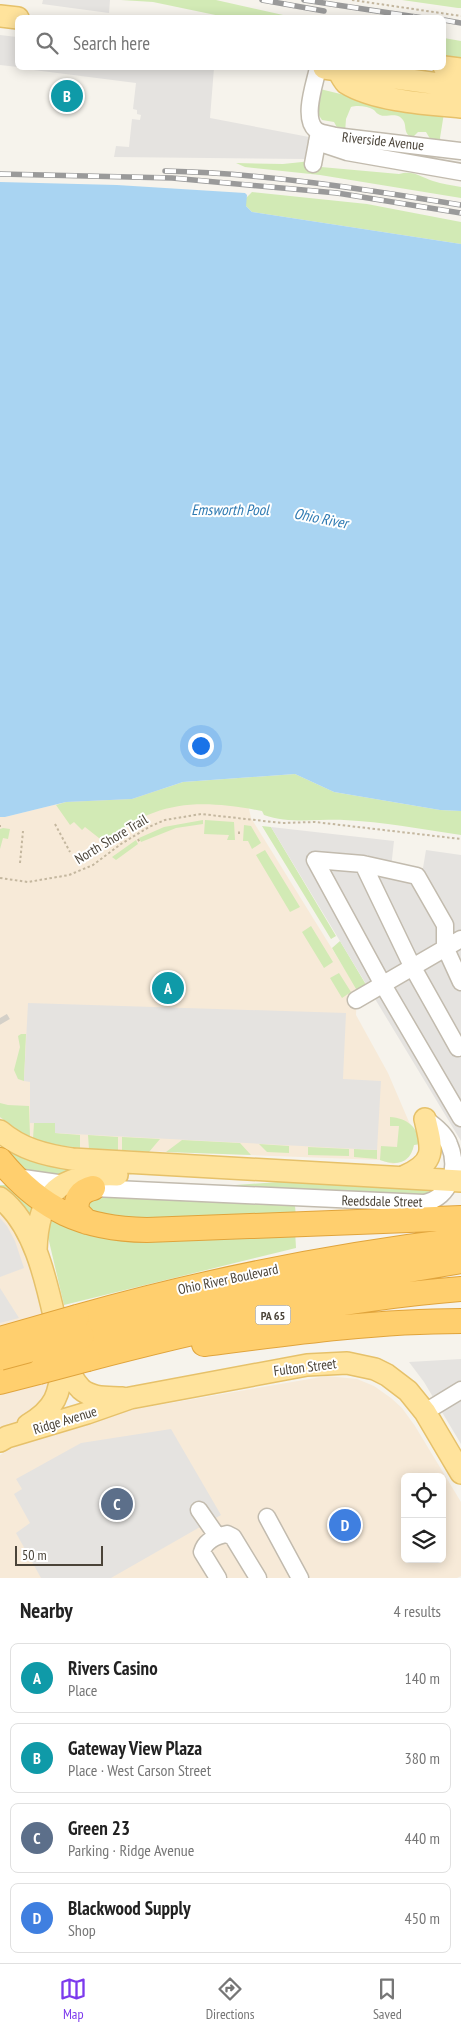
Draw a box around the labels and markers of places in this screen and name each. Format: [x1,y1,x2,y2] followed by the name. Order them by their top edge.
[51,77,83,115] pin: B
[152,969,184,1007] pin: A
[101,1485,133,1523] pin: C
[329,1506,361,1544] pin: D

